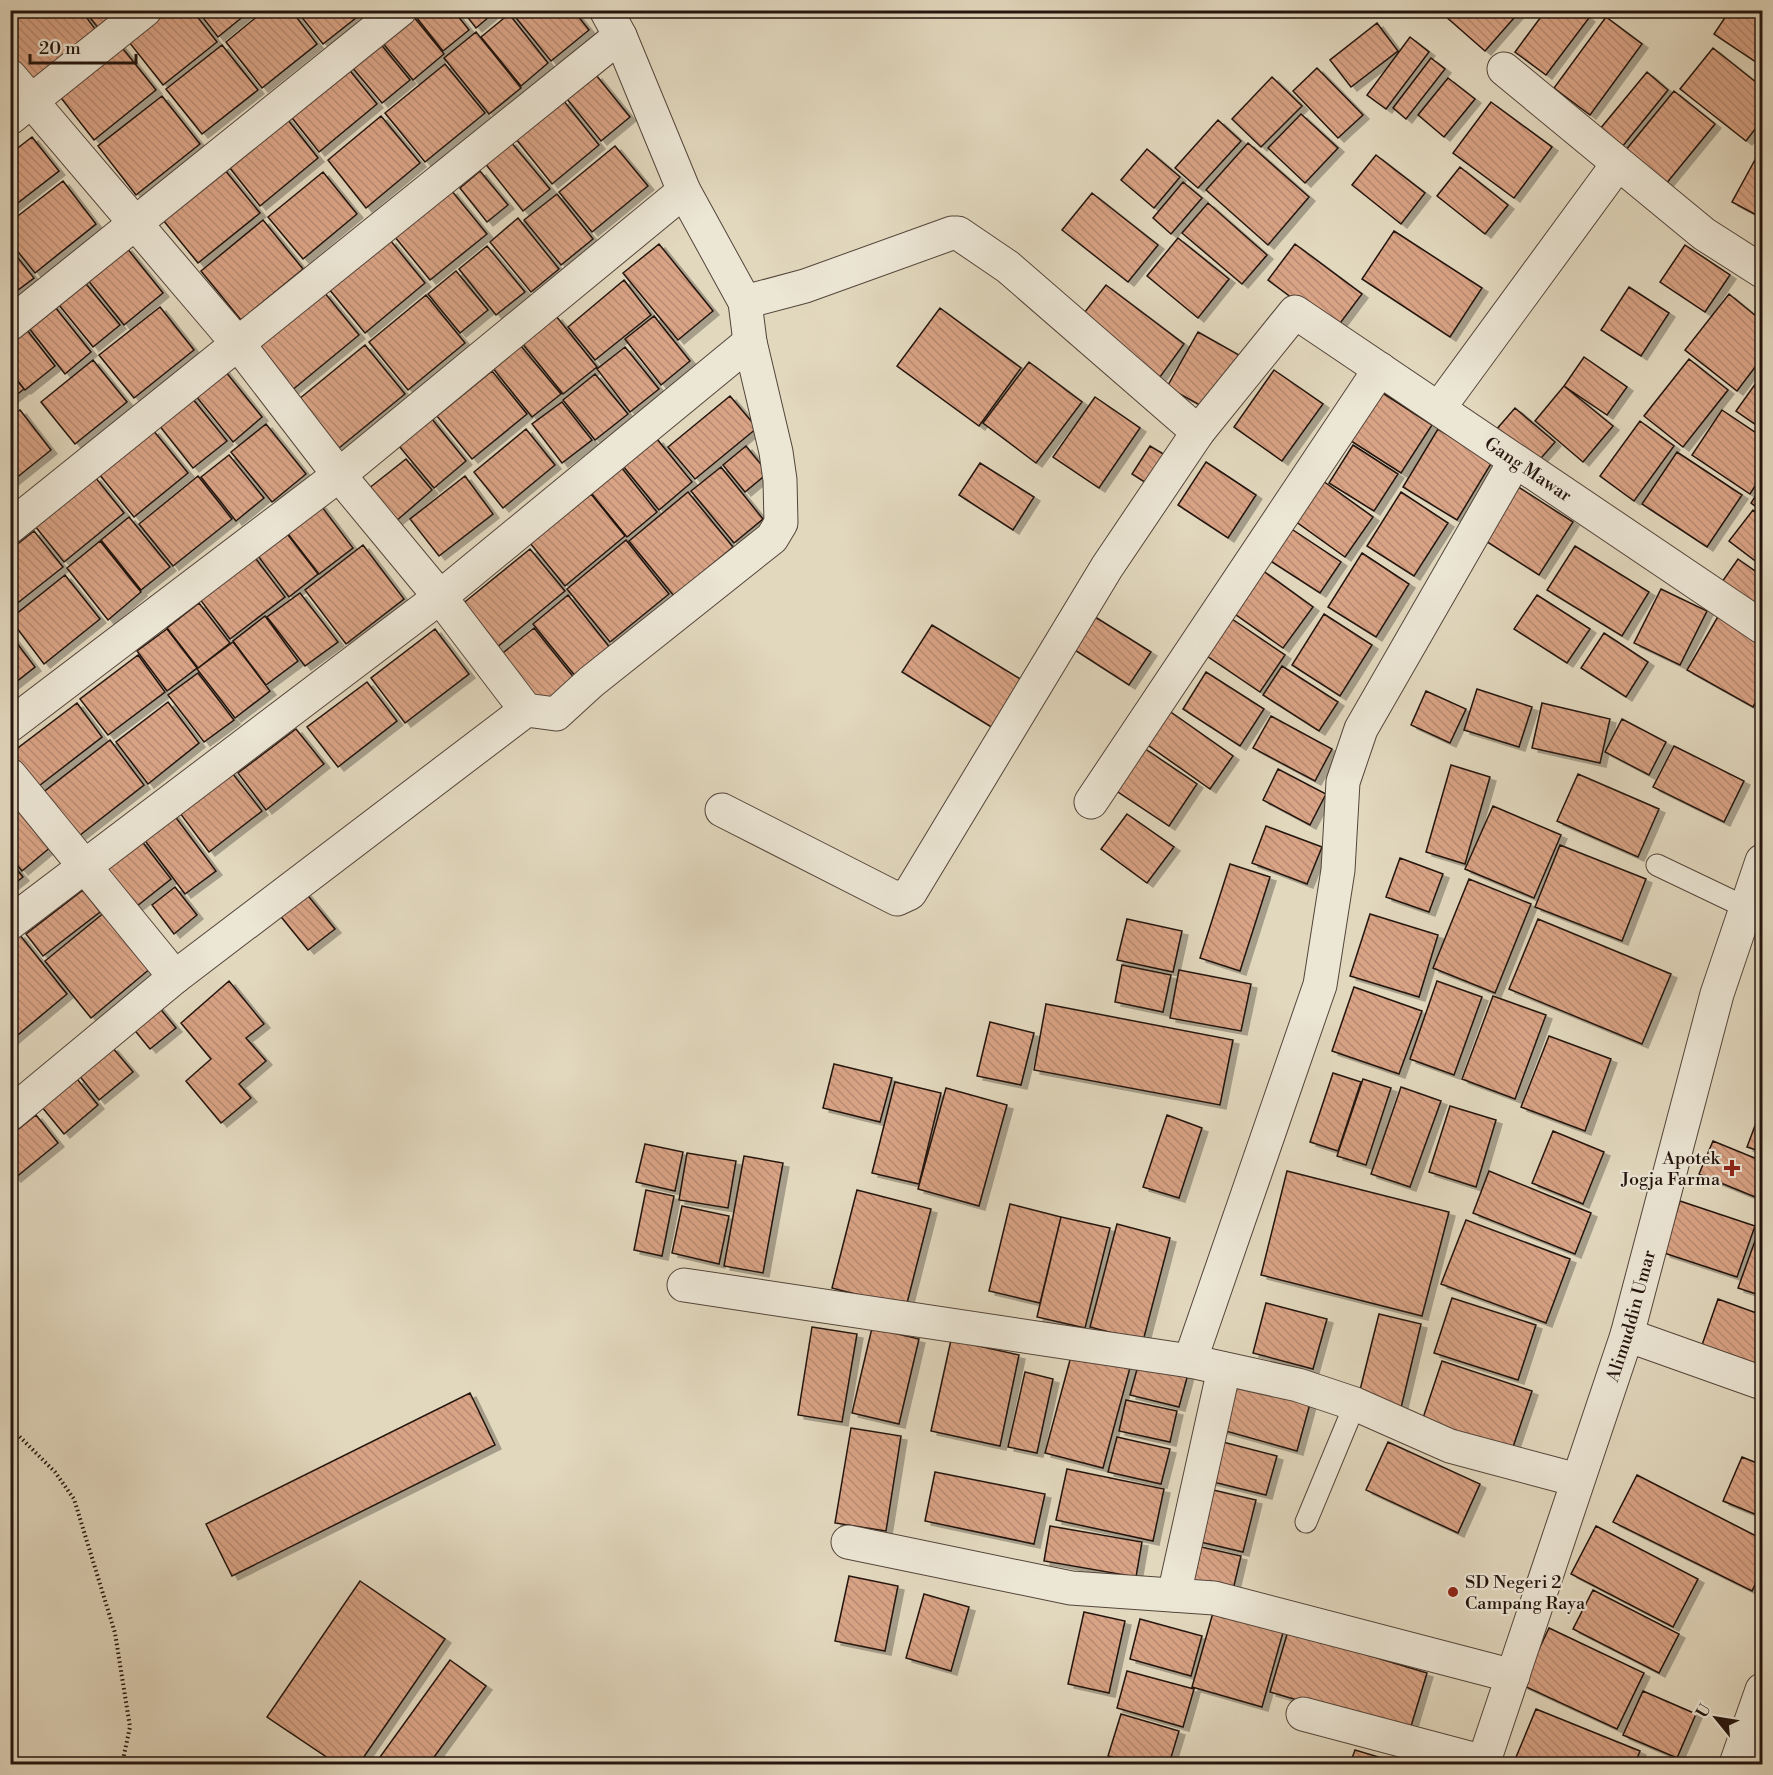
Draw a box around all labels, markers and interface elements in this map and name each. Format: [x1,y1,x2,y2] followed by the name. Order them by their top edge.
[30,27,136,65] scale bar
[39,37,81,60] text: 20 m
[1480,432,1576,508] street label: Gang Mawar
[1620,1147,1722,1191] place label: Apotek Jogja Farma
[1725,1161,1739,1175] marker: Apotek Jogja Farma
[1601,1247,1661,1386] street label: Alimuddin Umar
[1465,1571,1586,1615] place label: SD Negeri 2 Campang Raya
[1446,1585,1460,1599] marker: SD Negeri 2 Campang Raya
[1686,1688,1746,1748] north arrow
[1692,1700,1716,1721] text: U

